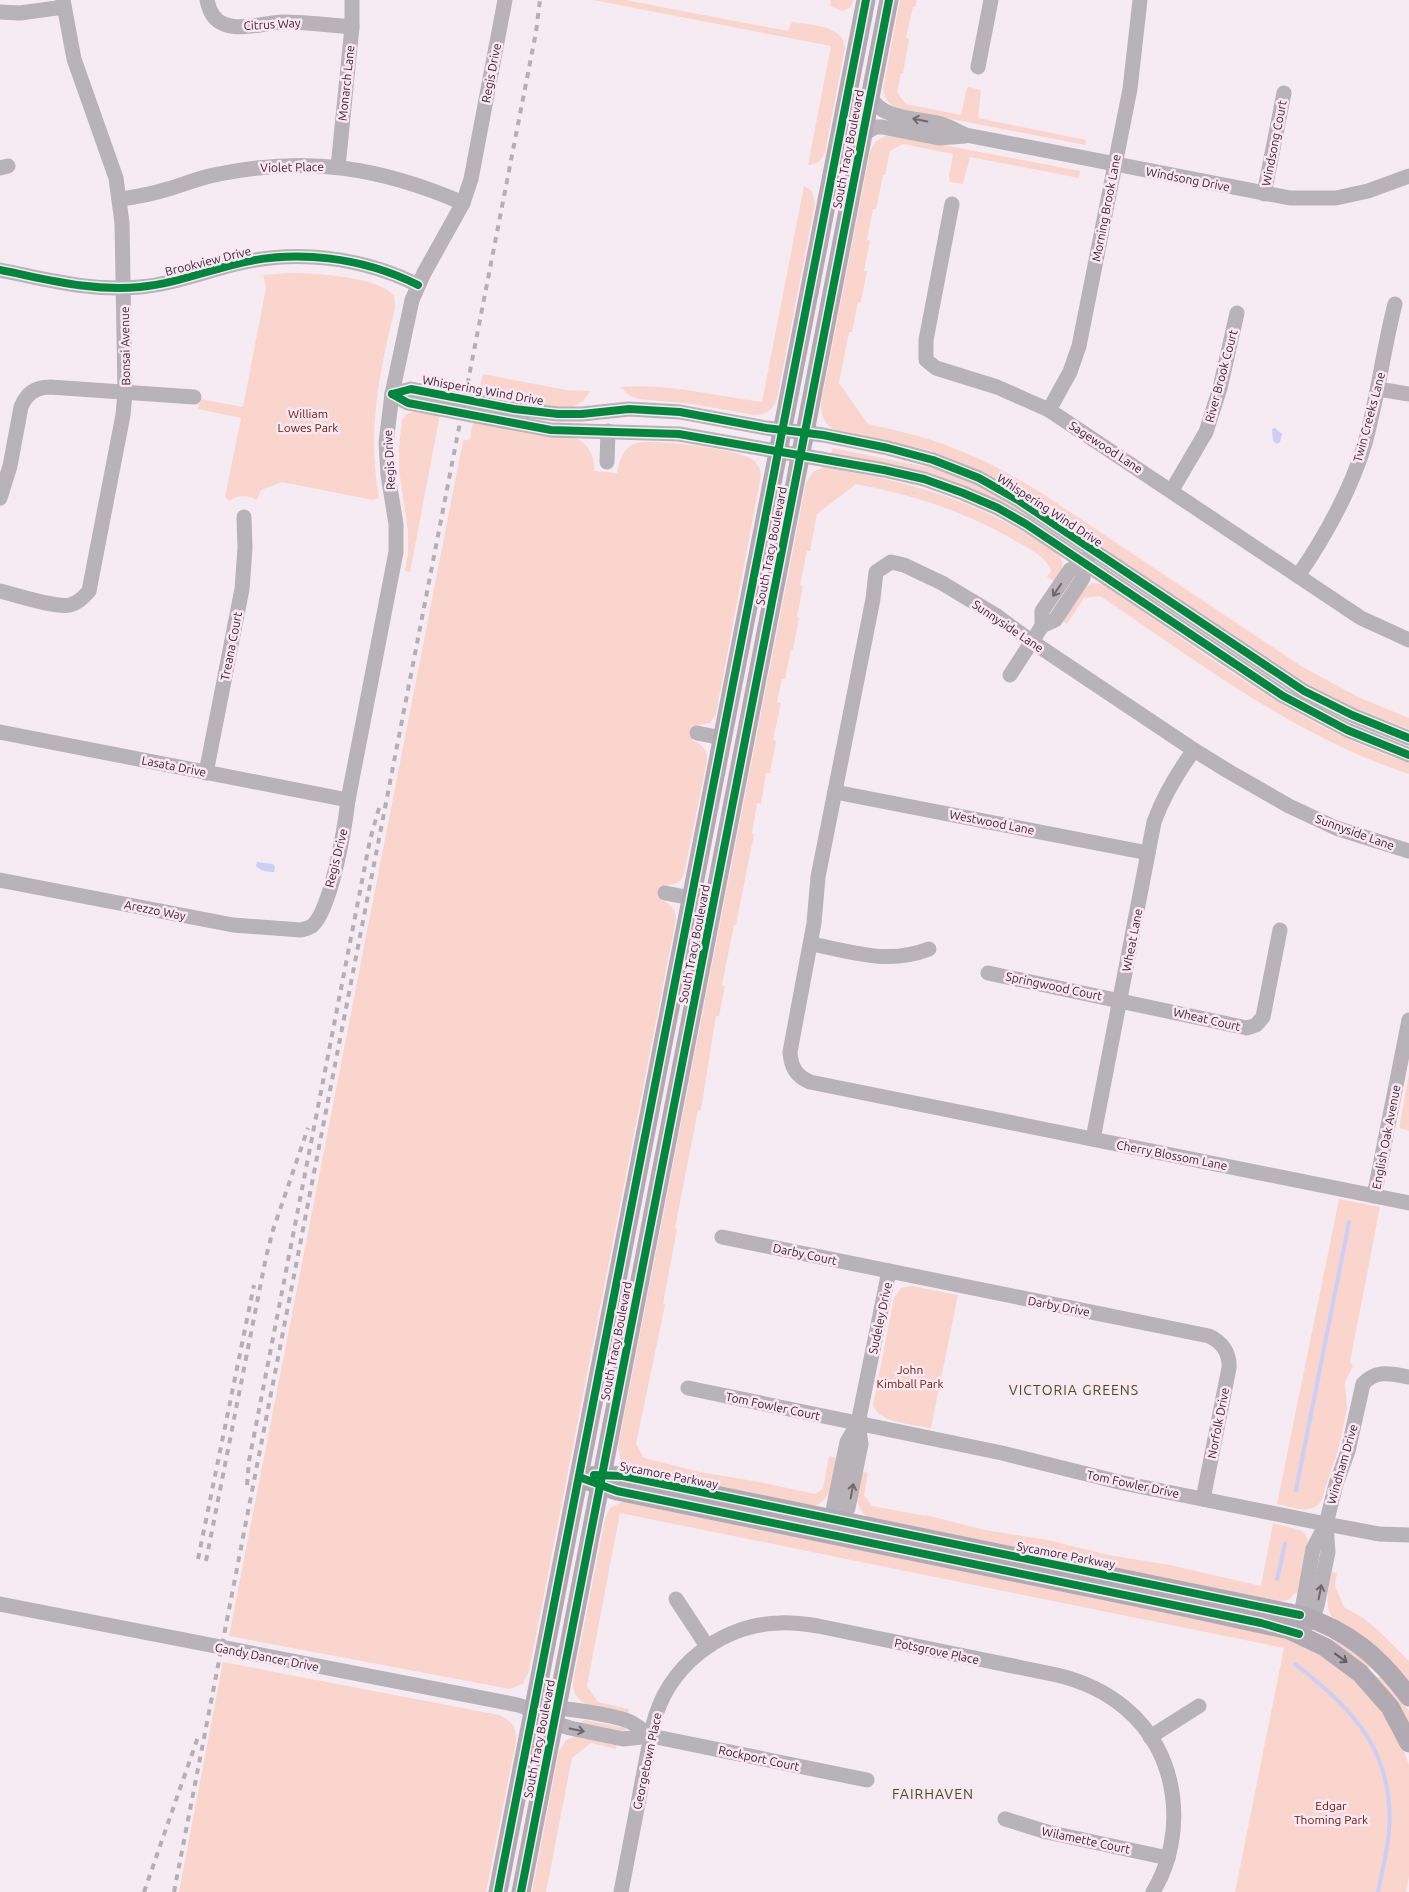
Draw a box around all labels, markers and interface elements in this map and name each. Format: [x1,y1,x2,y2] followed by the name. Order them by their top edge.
[243,16,301,32] street label: Citrus Way
[479,42,503,104] street label: Regis Drive
[336,45,356,121] street label: Monarch Lane
[830,89,866,209] street label: South Tracy Boulevard
[1259,99,1289,187] street label: Windsong Court
[913,114,929,124] one-way arrow
[1089,153,1123,263] street label: Morning Brook Lane
[260,160,324,174] street label: Violet Place
[1145,164,1231,194] street label: Windsong Drive
[164,244,252,278] street label: Brookview Drive
[118,306,132,386] street label: Bonsai Avenue
[1202,328,1240,424] street label: River Brook Court
[1351,371,1387,463] street label: Twin Creeks Lane
[421,373,545,407] street label: Whispering Wind Drive
[278,407,338,434] park label: William Lowes Park
[1067,418,1145,476] street label: Sagewood Lane
[381,430,397,490] street label: Regis Drive
[995,471,1105,549] street label: Whispering Wind Drive
[753,486,789,606] street label: South Tracy Boulevard
[1052,583,1062,597] one-way arrow
[970,597,1046,655] street label: Sunnyside Lane
[218,610,244,682] street label: Treana Court
[141,753,207,779] street label: Lasata Drive
[948,807,1036,837] street label: Westwood Lane
[1314,812,1396,852] street label: Sunnyside Lane
[322,827,350,889] street label: Regis Drive
[676,884,712,1004] street label: South Tracy Boulevard
[123,898,187,922] street label: Arezzo Way
[1120,907,1144,973] street label: Wheat Lane
[1005,969,1104,1003] street label: Springwood Court
[1172,1005,1242,1033] street label: Wheat Court
[1369,1084,1403,1190] street label: English Oak Avenue
[1115,1138,1229,1172] street label: Cherry Blossom Lane
[772,1241,839,1267] street label: Darby Court
[598,1281,634,1401] street label: South Tracy Boulevard
[866,1281,894,1355] street label: Sudeley Drive
[1027,1294,1091,1318] street label: Darby Drive
[877,1363,943,1390] park label: John Kimball Park
[1009,1382,1139,1398] district label: VICTORIA GREENS
[1205,1386,1231,1460] street label: Norfolk Drive
[725,1390,822,1422] street label: Tom Fowler Court
[1324,1422,1360,1506] street label: Windham Drive
[619,1459,720,1491] street label: Sycamore Parkway
[1086,1468,1180,1500] street label: Tom Fowler Drive
[847,1483,857,1499] one-way arrow
[1016,1539,1117,1571] street label: Sycamore Parkway
[1316,1584,1326,1600] one-way arrow
[893,1636,981,1666] street label: Potsgrove Place
[214,1641,320,1673] street label: Gandy Dancer Drive
[1334,1653,1348,1663] one-way arrow
[521,1679,557,1799] street label: South Tracy Boulevard
[630,1711,664,1811] street label: Georgetown Place
[569,1726,585,1735] one-way arrow
[717,1743,801,1773] street label: Rockport Court
[892,1786,974,1802] district label: FAIRHAVEN
[1294,1799,1368,1826] park label: Edgar Thoming Park
[1041,1824,1132,1856] street label: Wilamette Court

